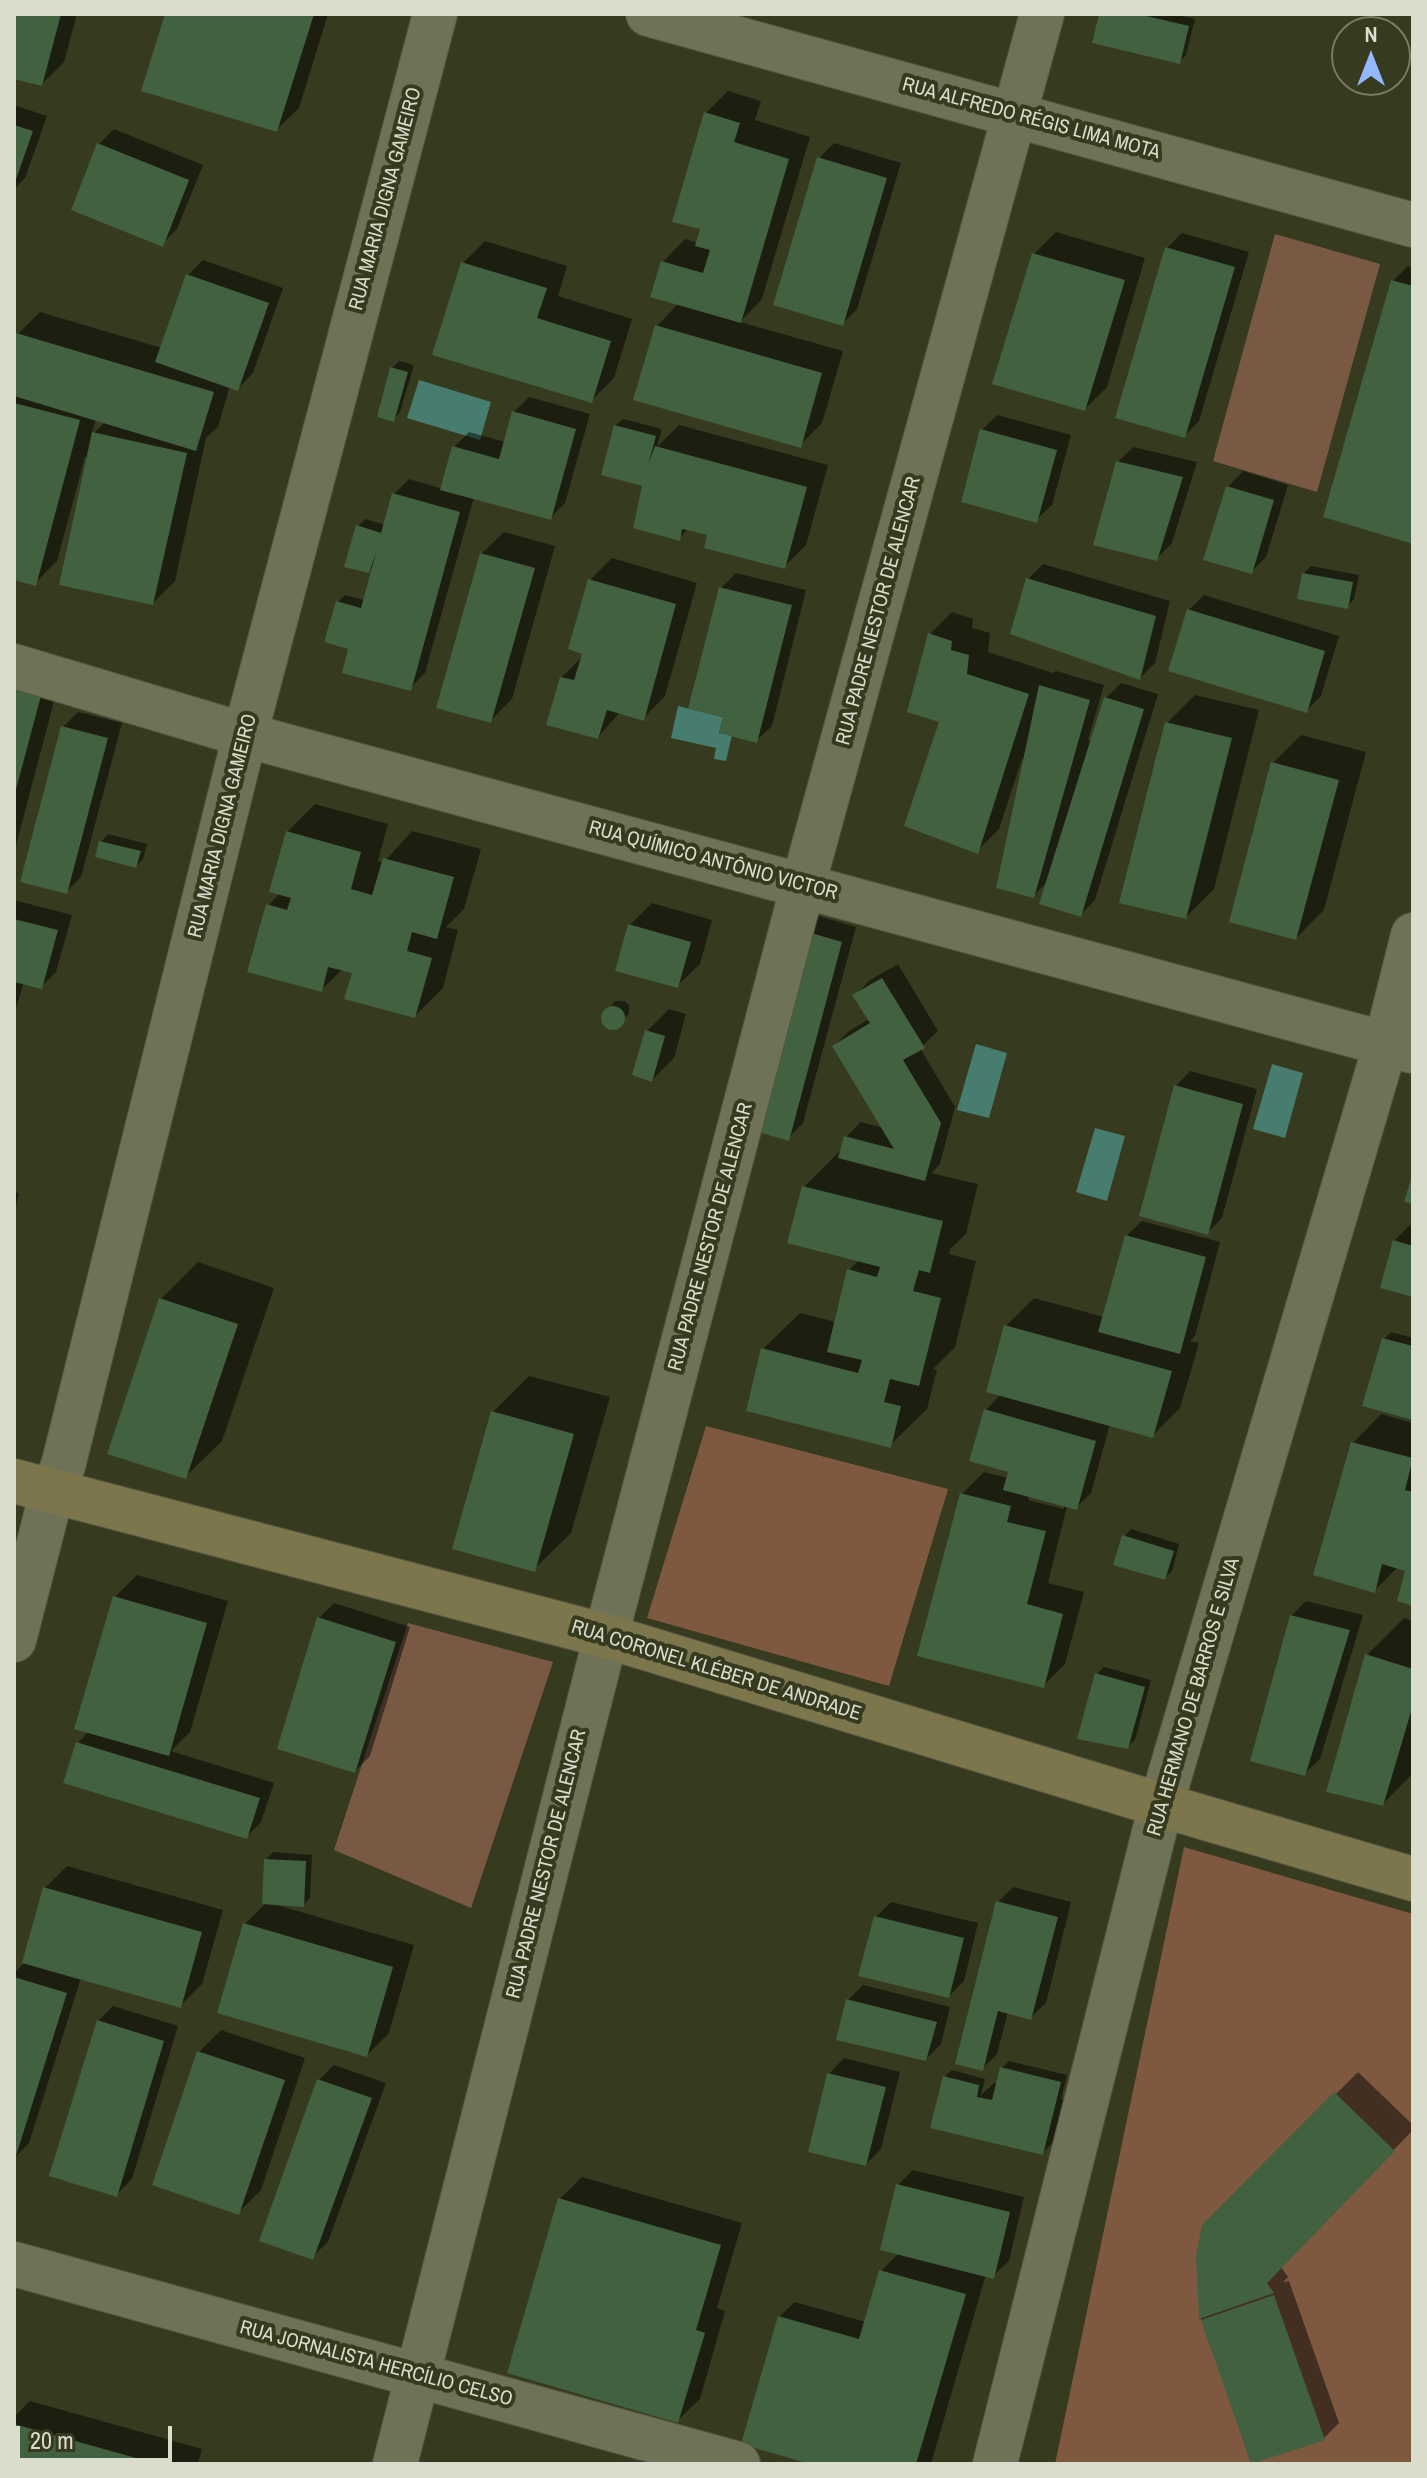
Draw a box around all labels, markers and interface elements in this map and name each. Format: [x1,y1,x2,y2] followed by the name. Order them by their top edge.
[1331,16,1411,96] north arrow
[1364,19,1378,49] text: N
[900,73,1162,165] street label: RUA ALFREDO RÉGIS LIMA MOTA
[345,85,427,313] street label: RUA MARIA DIGNA GAMEIRO
[832,474,926,748] street label: RUA PADRE NESTOR DE ALENCAR
[184,712,262,940] street label: RUA MARIA DIGNA GAMEIRO
[586,816,840,906] street label: RUA QUÍMICO ANTÔNIO VICTOR
[664,1100,758,1374] street label: RUA PADRE NESTOR DE ALENCAR
[1143,1555,1245,1839] street label: RUA HERMANO DE BARROS E SILVA
[568,1615,864,1727] street label: RUA CORONEL KLÉBER DE ANDRADE
[502,1727,592,2001] street label: RUA PADRE NESTOR DE ALENCAR
[237,2316,515,2412] street label: RUA JORNALISTA HERCÍLIO CELSO
[20,2410,176,2460] scale bar
[30,2424,74,2456] text: 20 m

